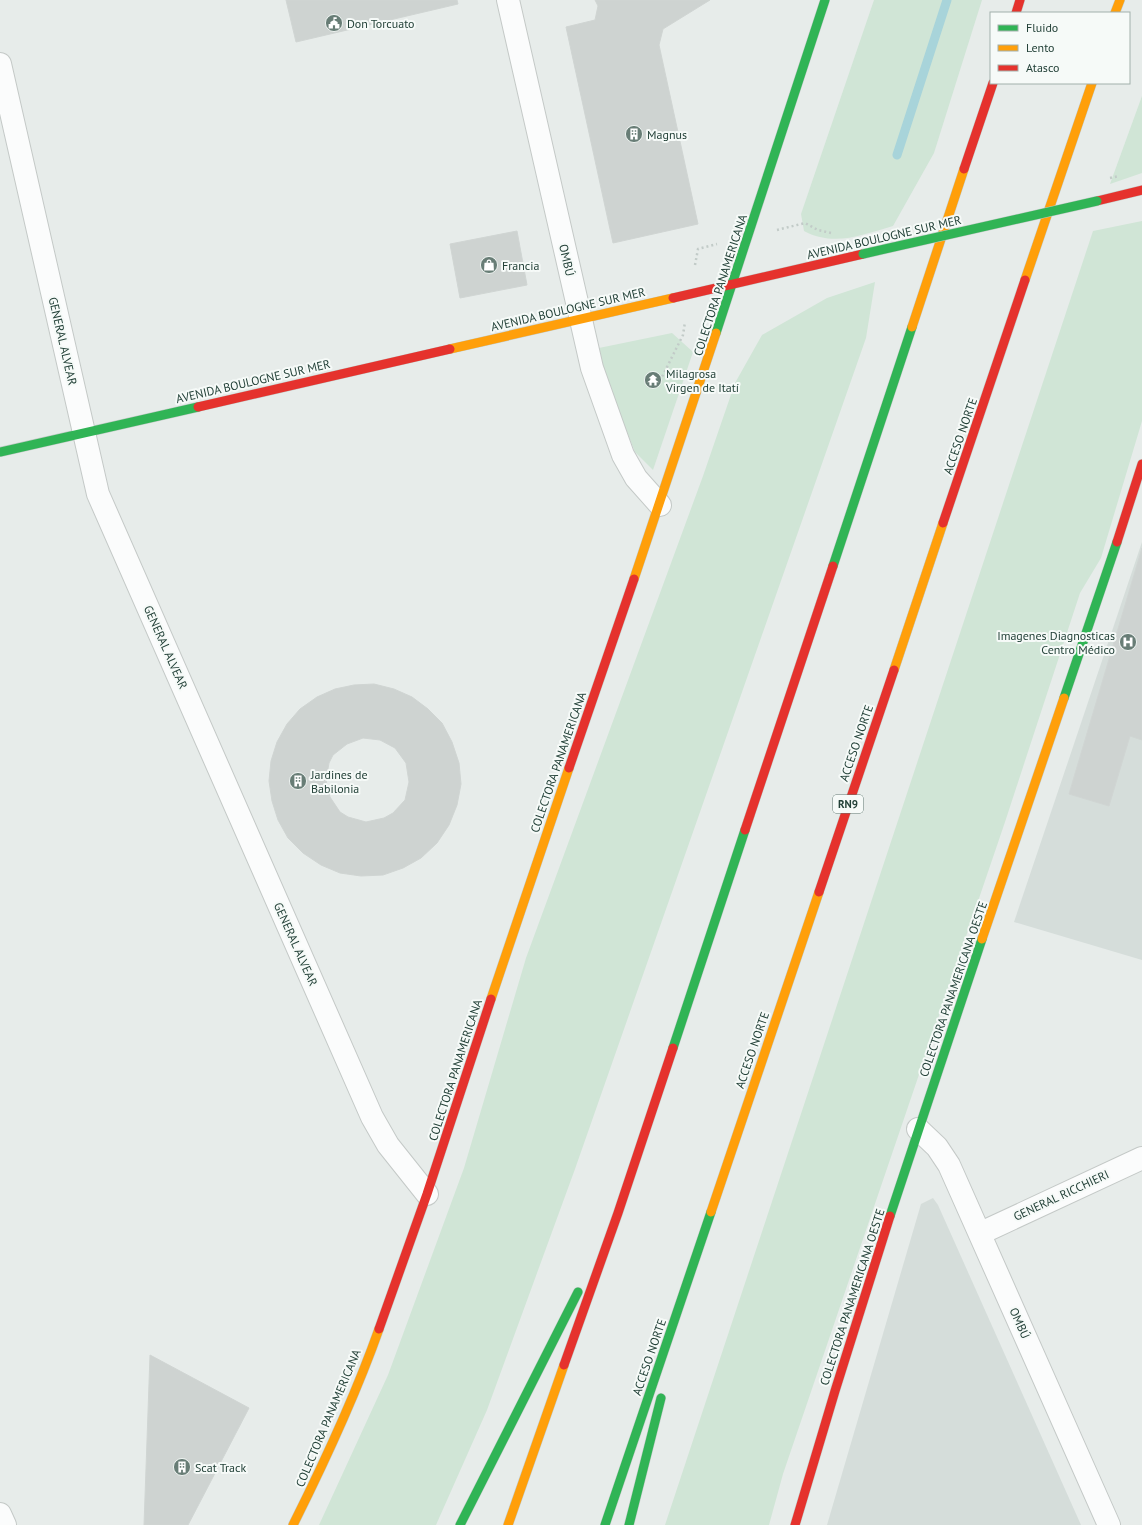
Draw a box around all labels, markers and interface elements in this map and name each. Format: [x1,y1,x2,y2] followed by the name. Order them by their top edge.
[990,12,1130,84] legend
[324,13,344,33] public building icon: Don Torcuato
[347,16,415,31] place label: Don Torcuato
[1026,20,1058,35] text: Fluido
[1026,40,1055,55] text: Lento
[1026,60,1059,75] text: Atasco
[624,124,644,144] building icon: Magnus
[647,127,687,142] place label: Magnus
[690,212,750,358] street label: COLECTORA PANAMERICANA
[805,212,963,262] street label: AVENIDA BOULOGNE SUR MER
[556,242,578,278] street label: OMBÚ
[479,255,499,275] shop icon: Francia
[502,258,539,273] place label: Francia
[489,284,647,334] street label: AVENIDA BOULOGNE SUR MER
[46,295,80,387] street label: GENERAL ALVEAR
[174,356,332,406] street label: AVENIDA BOULOGNE SUR MER
[665,366,739,395] place label: Milagrosa Virgen de Itatí
[643,370,663,390] temple icon: Milagrosa Virgen de Itatí
[940,396,980,476] street label: ACCESO NORTE
[141,603,191,691] street label: GENERAL ALVEAR
[997,628,1115,657] place label: Imagenes Diagnosticas Centro Médico
[1118,632,1138,652] hospital icon: Imagenes Diagnosticas Centro Médico
[527,690,589,834] street label: COLECTORA PANAMERICANA
[836,703,876,783] street label: ACCESO NORTE
[310,767,368,796] place label: Jardines de Babilonia
[288,771,308,791] building icon: Jardines de Babilonia
[833,795,863,813] road number: RN9
[916,899,990,1079] street label: COLECTORA PANAMERICANA OESTE
[271,900,321,988] street label: GENERAL ALVEAR
[425,997,485,1143] street label: COLECTORA PANAMERICANA
[732,1010,772,1090] street label: ACCESO NORTE
[1011,1166,1111,1224] street label: GENERAL RICCHIERI
[816,1207,888,1387] street label: COLECTORA PANAMERICANA OESTE
[1007,1305,1033,1341] street label: OMBÚ
[629,1317,669,1397] street label: ACCESO NORTE
[292,1347,364,1489] street label: COLECTORA PANAMERICANA
[172,1457,192,1477] building icon: Scat Track
[195,1460,246,1475] place label: Scat Track

